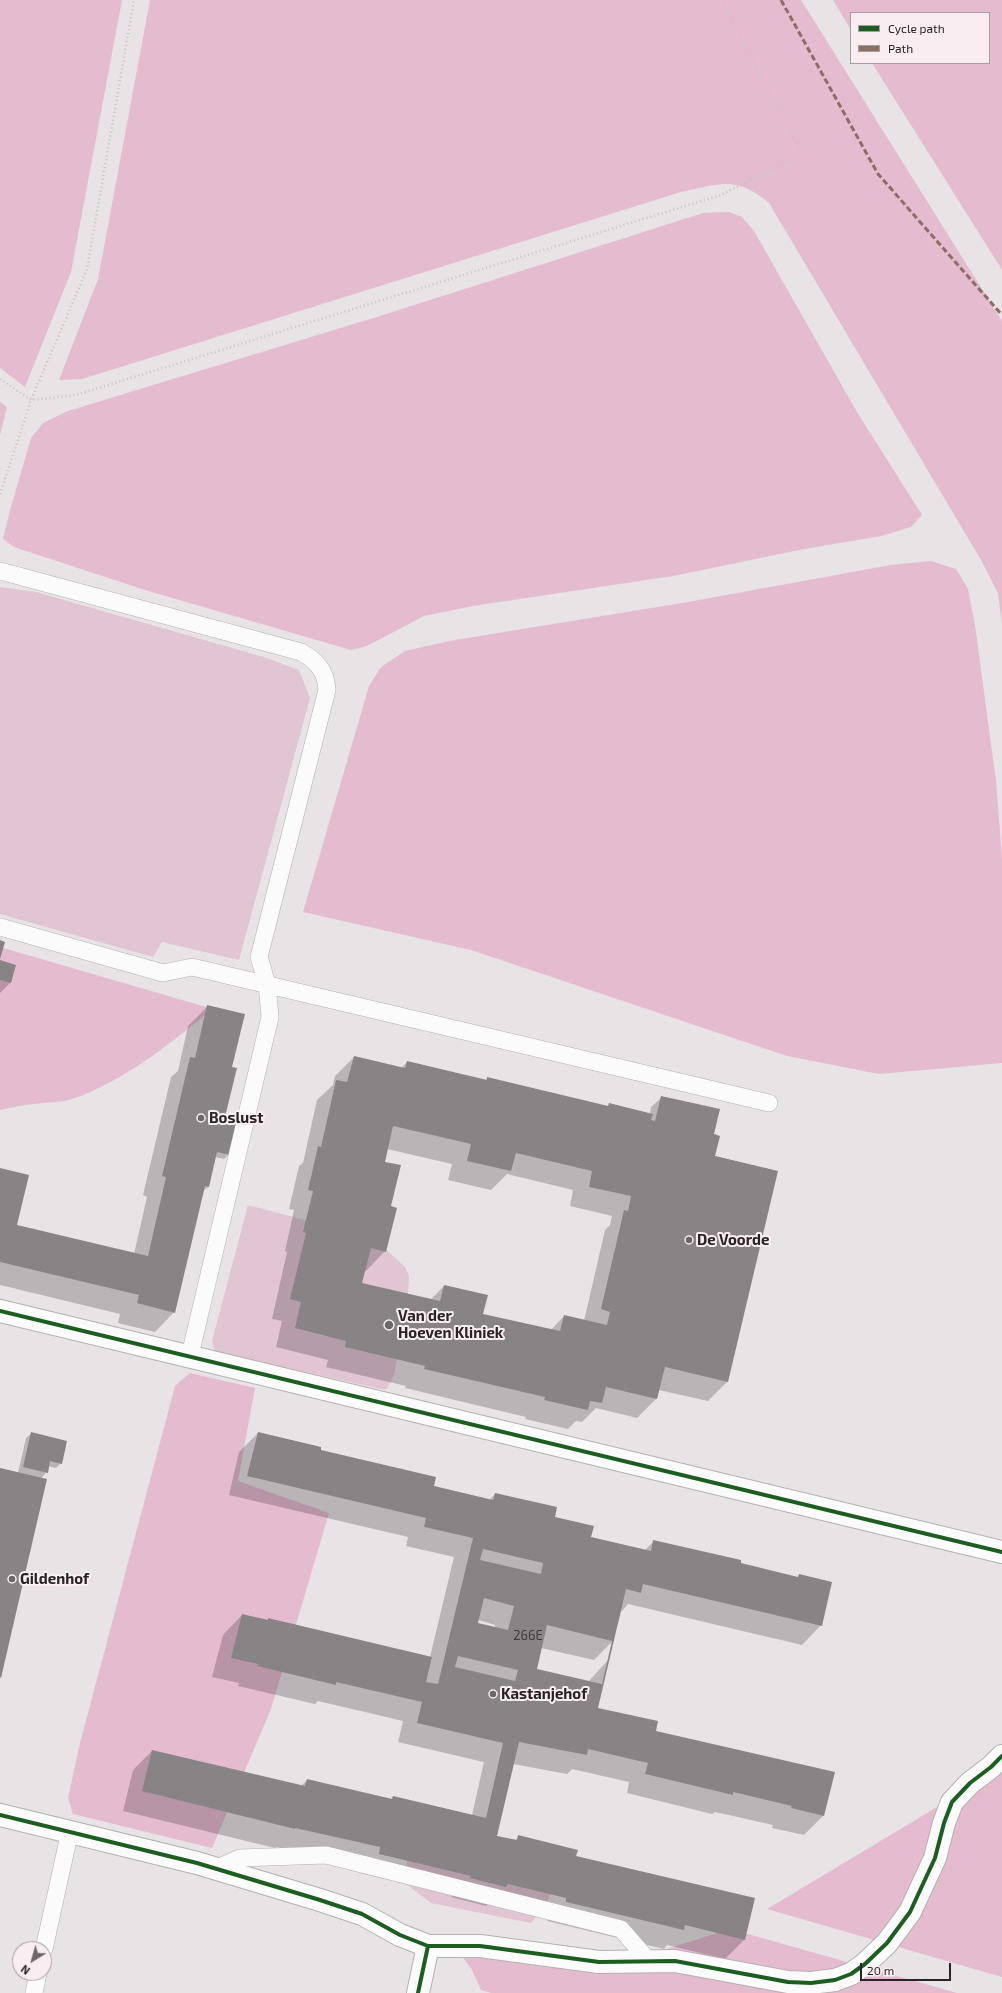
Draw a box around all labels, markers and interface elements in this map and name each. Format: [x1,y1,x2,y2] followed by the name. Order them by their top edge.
[850,12,990,64] legend
[888,21,945,35] text: Cycle path
[888,41,913,55] text: Path
[209,1109,263,1127] place label: Boslust
[196,1113,206,1123] marker: Boslust
[697,1231,769,1249] place label: De Voorde
[684,1235,694,1245] marker: De Voorde
[398,1307,503,1342] place label: Van der Hoeven Kliniek
[383,1319,395,1331] marker: Van der Hoeven Kliniek
[20,1570,89,1588] place label: Gildenhof
[7,1574,17,1584] marker: Gildenhof
[513,1628,543,1644] house number: 266E
[501,1685,587,1703] place label: Kastanjehof
[488,1689,498,1699] marker: Kastanjehof
[12,1941,52,1981] north arrow
[862,1955,953,1981] scale bar
[18,1963,32,1978] text: N
[867,1963,894,1977] text: 20 m

